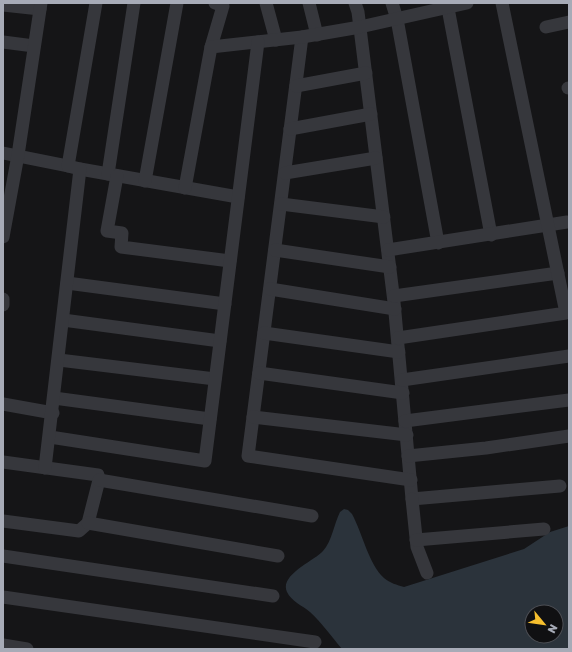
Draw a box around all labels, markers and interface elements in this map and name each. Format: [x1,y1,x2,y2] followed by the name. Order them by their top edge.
[524,604,564,644] north arrow
[545,622,561,636] text: N

